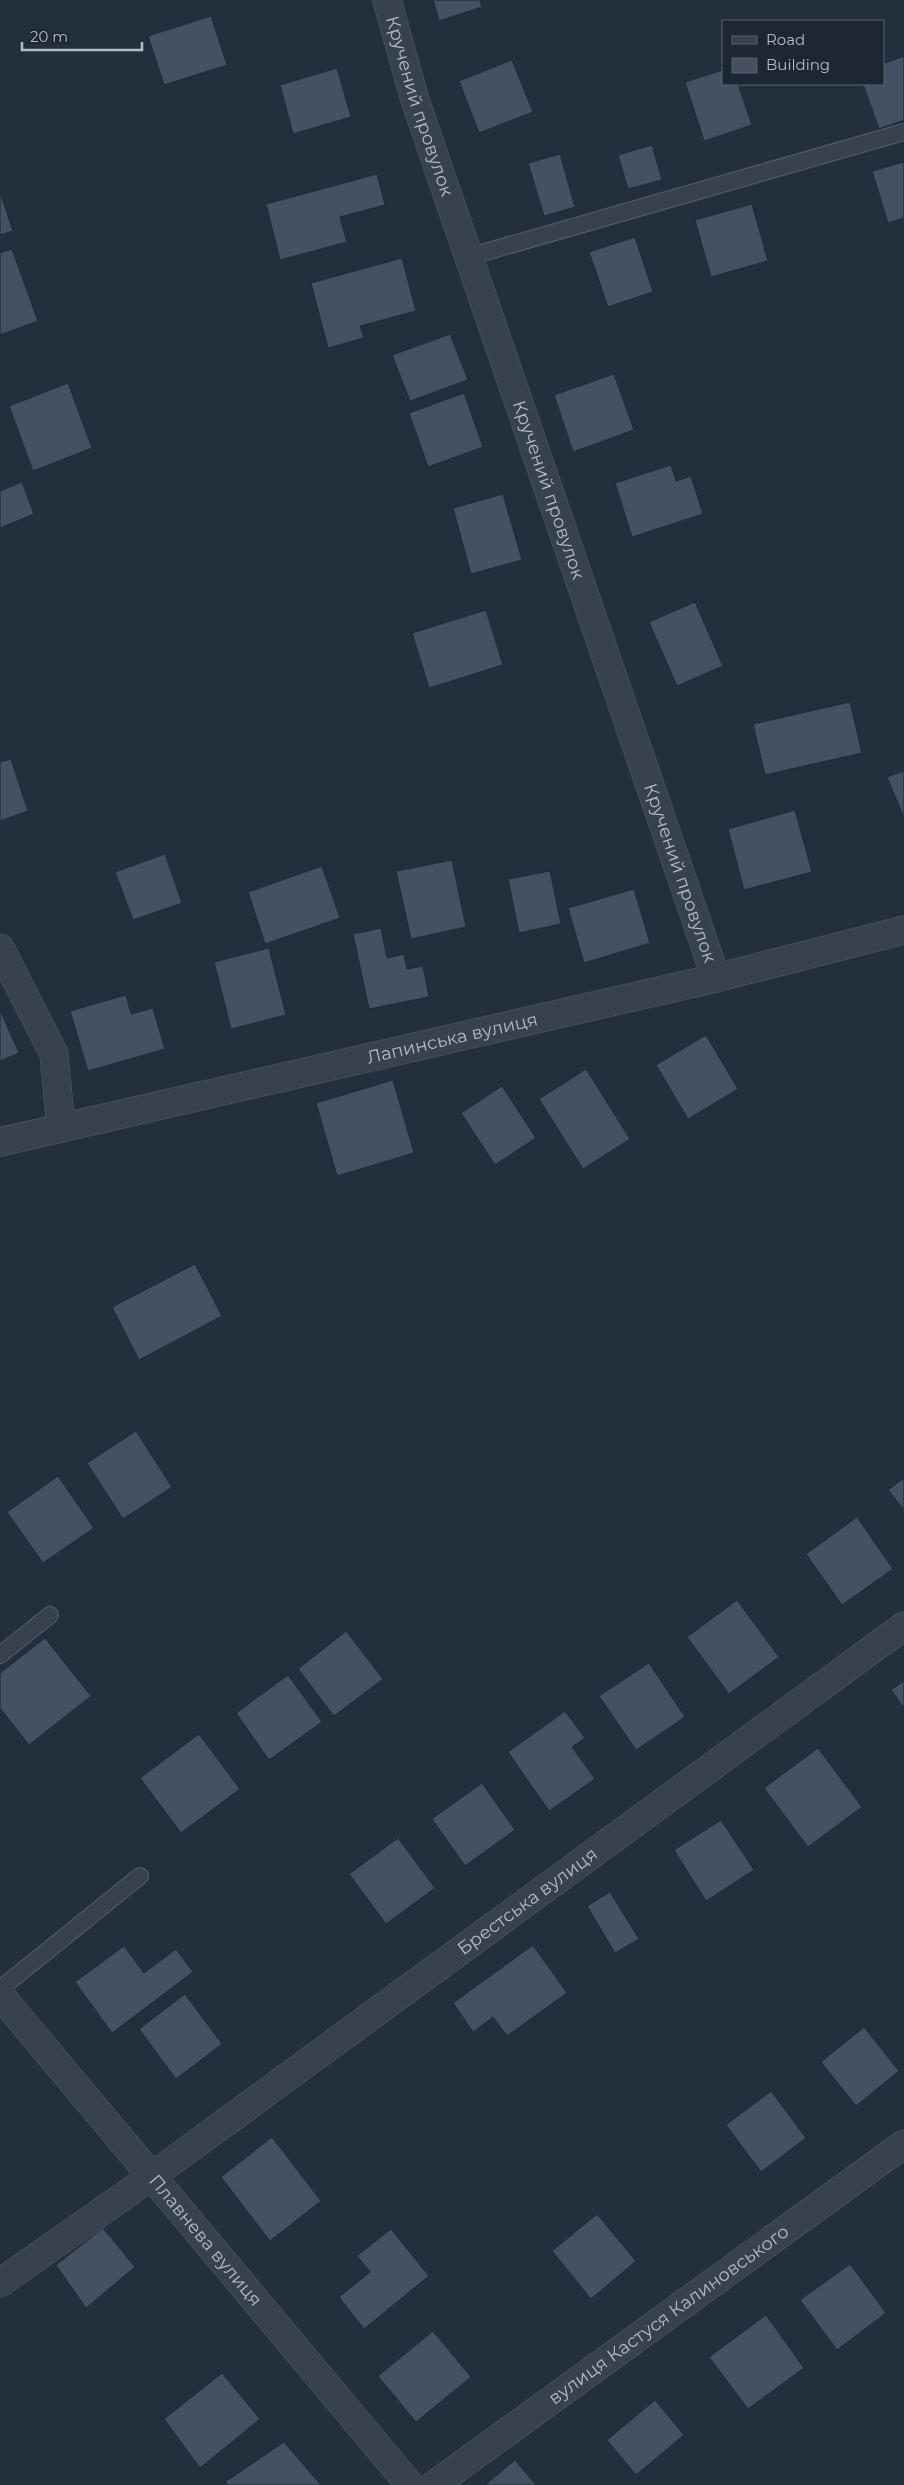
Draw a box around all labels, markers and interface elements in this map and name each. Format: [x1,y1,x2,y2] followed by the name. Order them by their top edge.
[381,13,458,200] street label: Кручений провулок
[22,20,142,52] scale bar
[722,20,884,85] legend
[30,27,68,46] text: 20 m
[766,30,805,49] text: Road
[766,55,830,74] text: Building
[508,397,590,583] street label: Кручений провулок
[639,780,721,966] street label: Кручений провулок
[365,1008,540,1069] street label: Лапинська вулиця
[453,1843,602,1960] street label: Брестська вулиця
[144,2170,267,2311] street label: Плавнева вулиця
[544,2220,793,2409] street label: вулиця Кастуся Калиновського

